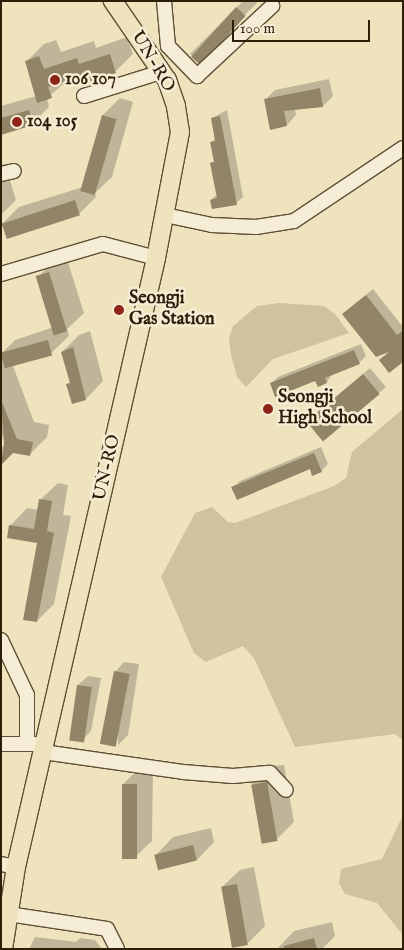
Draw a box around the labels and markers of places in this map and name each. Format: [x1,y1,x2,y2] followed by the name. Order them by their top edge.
[65,69,116,91] place label: 106 107
[49,74,61,86] marker: 106 107
[27,111,77,133] place label: 104 105
[11,116,23,128] marker: 104 105
[129,289,215,332] place label: Seongji Gas Station
[113,304,125,316] marker: Seongji Gas Station
[278,388,372,430] place label: Seongji High School
[262,403,274,415] marker: Seongji High School

